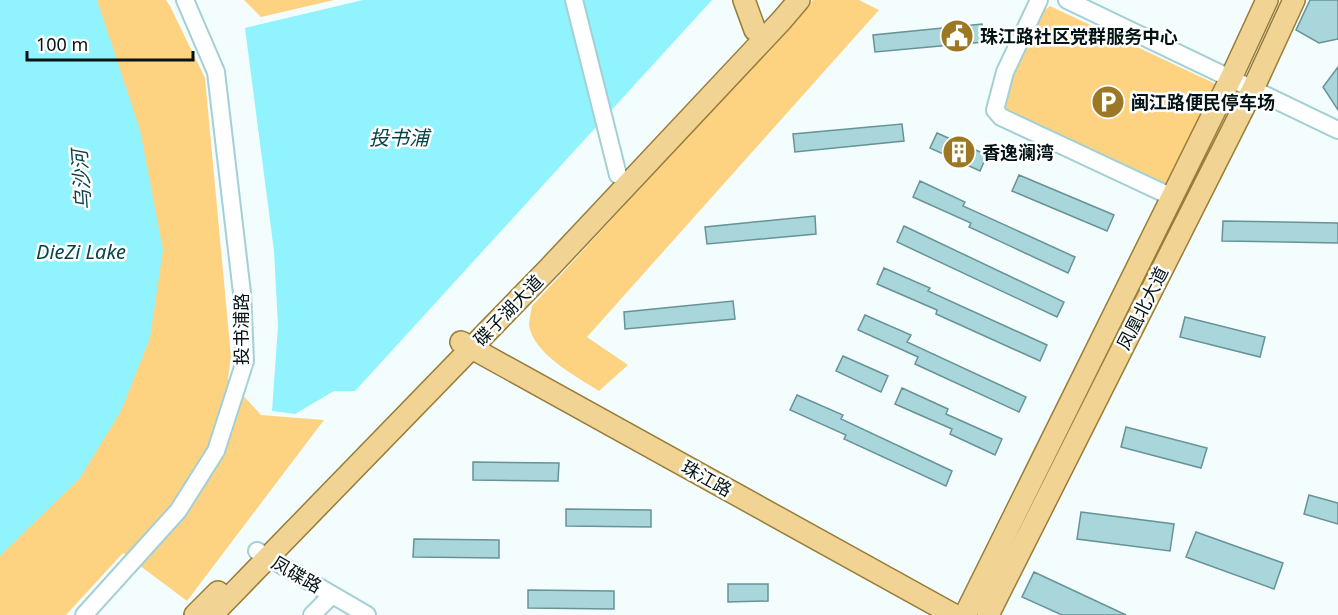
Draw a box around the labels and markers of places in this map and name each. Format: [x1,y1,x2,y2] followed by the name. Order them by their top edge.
[939,18,975,54] public building icon: 珠江路社区党群服务中心
[980,24,1178,48] place label: 珠江路社区党群服务中心
[1090,84,1126,120] parking icon: 闽江路便民停车场
[1131,90,1275,114] place label: 闽江路便民停车场
[941,134,977,170] building icon: 香逸澜湾
[982,140,1054,164] place label: 香逸澜湾

